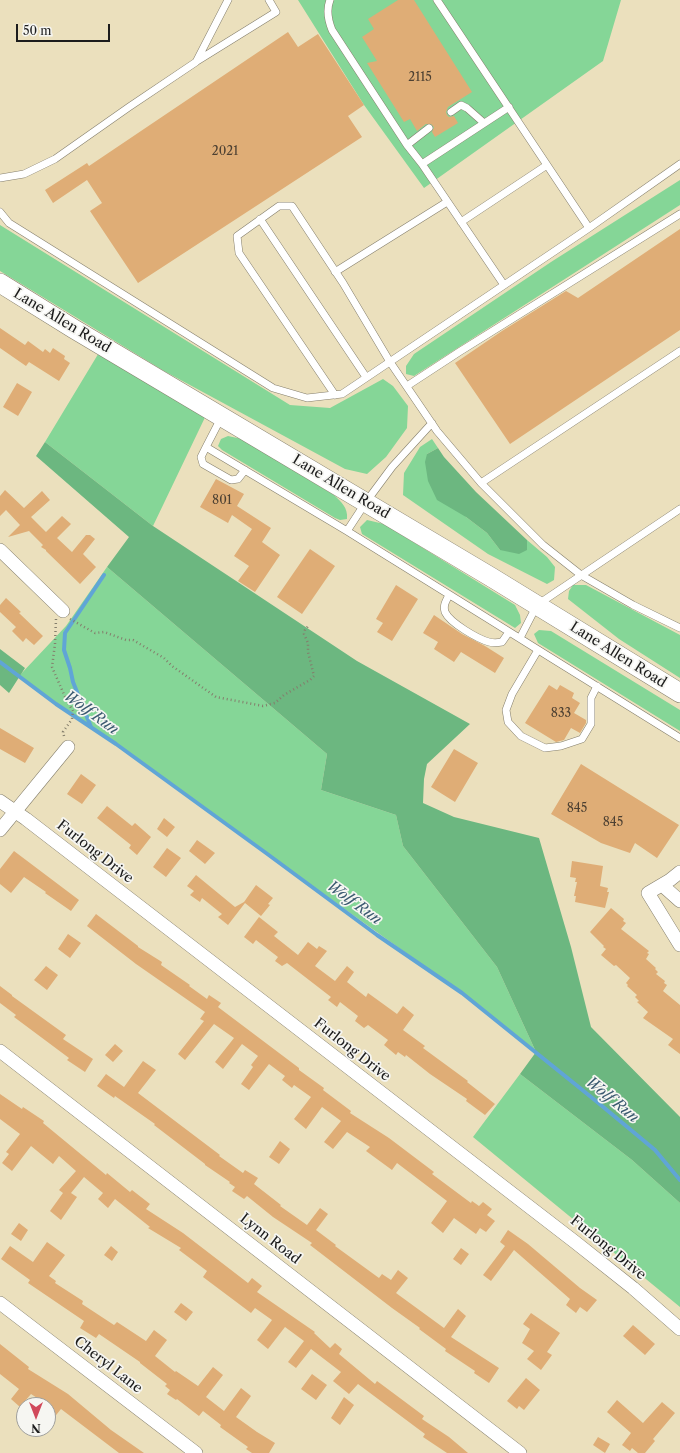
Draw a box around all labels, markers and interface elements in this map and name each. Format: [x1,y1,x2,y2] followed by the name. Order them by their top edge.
[18,16,112,42] scale bar
[23,23,52,38] text: 50 m
[408,71,432,85] house number: 2115
[212,145,238,159] house number: 2021
[10,285,114,357] street label: Lane Allen Road
[289,451,393,523] street label: Lane Allen Road
[212,494,232,508] house number: 801
[567,619,669,691] street label: Lane Allen Road
[60,687,122,739] water label: Wolf Run
[551,707,571,721] house number: 833
[567,802,587,816] house number: 845
[603,816,623,830] house number: 845
[53,817,137,887] street label: Furlong Drive
[323,877,385,929] water label: Wolf Run
[310,1015,394,1085] street label: Furlong Drive
[582,1073,642,1127] water label: Wolf Run
[236,1210,304,1268] street label: Lynn Road
[567,1212,649,1284] street label: Furlong Drive
[70,1333,146,1397] street label: Cheryl Lane
[16,1397,56,1437] north arrow
[31,1421,41,1435] text: N

